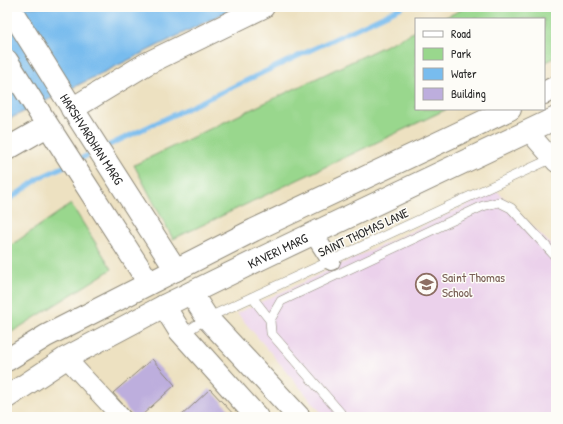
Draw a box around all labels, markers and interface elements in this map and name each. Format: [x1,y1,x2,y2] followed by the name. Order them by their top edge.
[415,18,545,110] legend
[451,25,471,42] text: Road
[451,45,471,62] text: Park
[451,65,477,82] text: Water
[451,85,486,102] text: Building
[56,90,128,189] street label: HARSHVARDHAN MARG
[315,203,411,261] street label: SAINT THOMAS LANE
[245,228,311,273] street label: KAVERI MARG
[442,268,505,301] place label: Saint Thomas School
[414,271,440,297] school or university icon: Saint Thomas School

